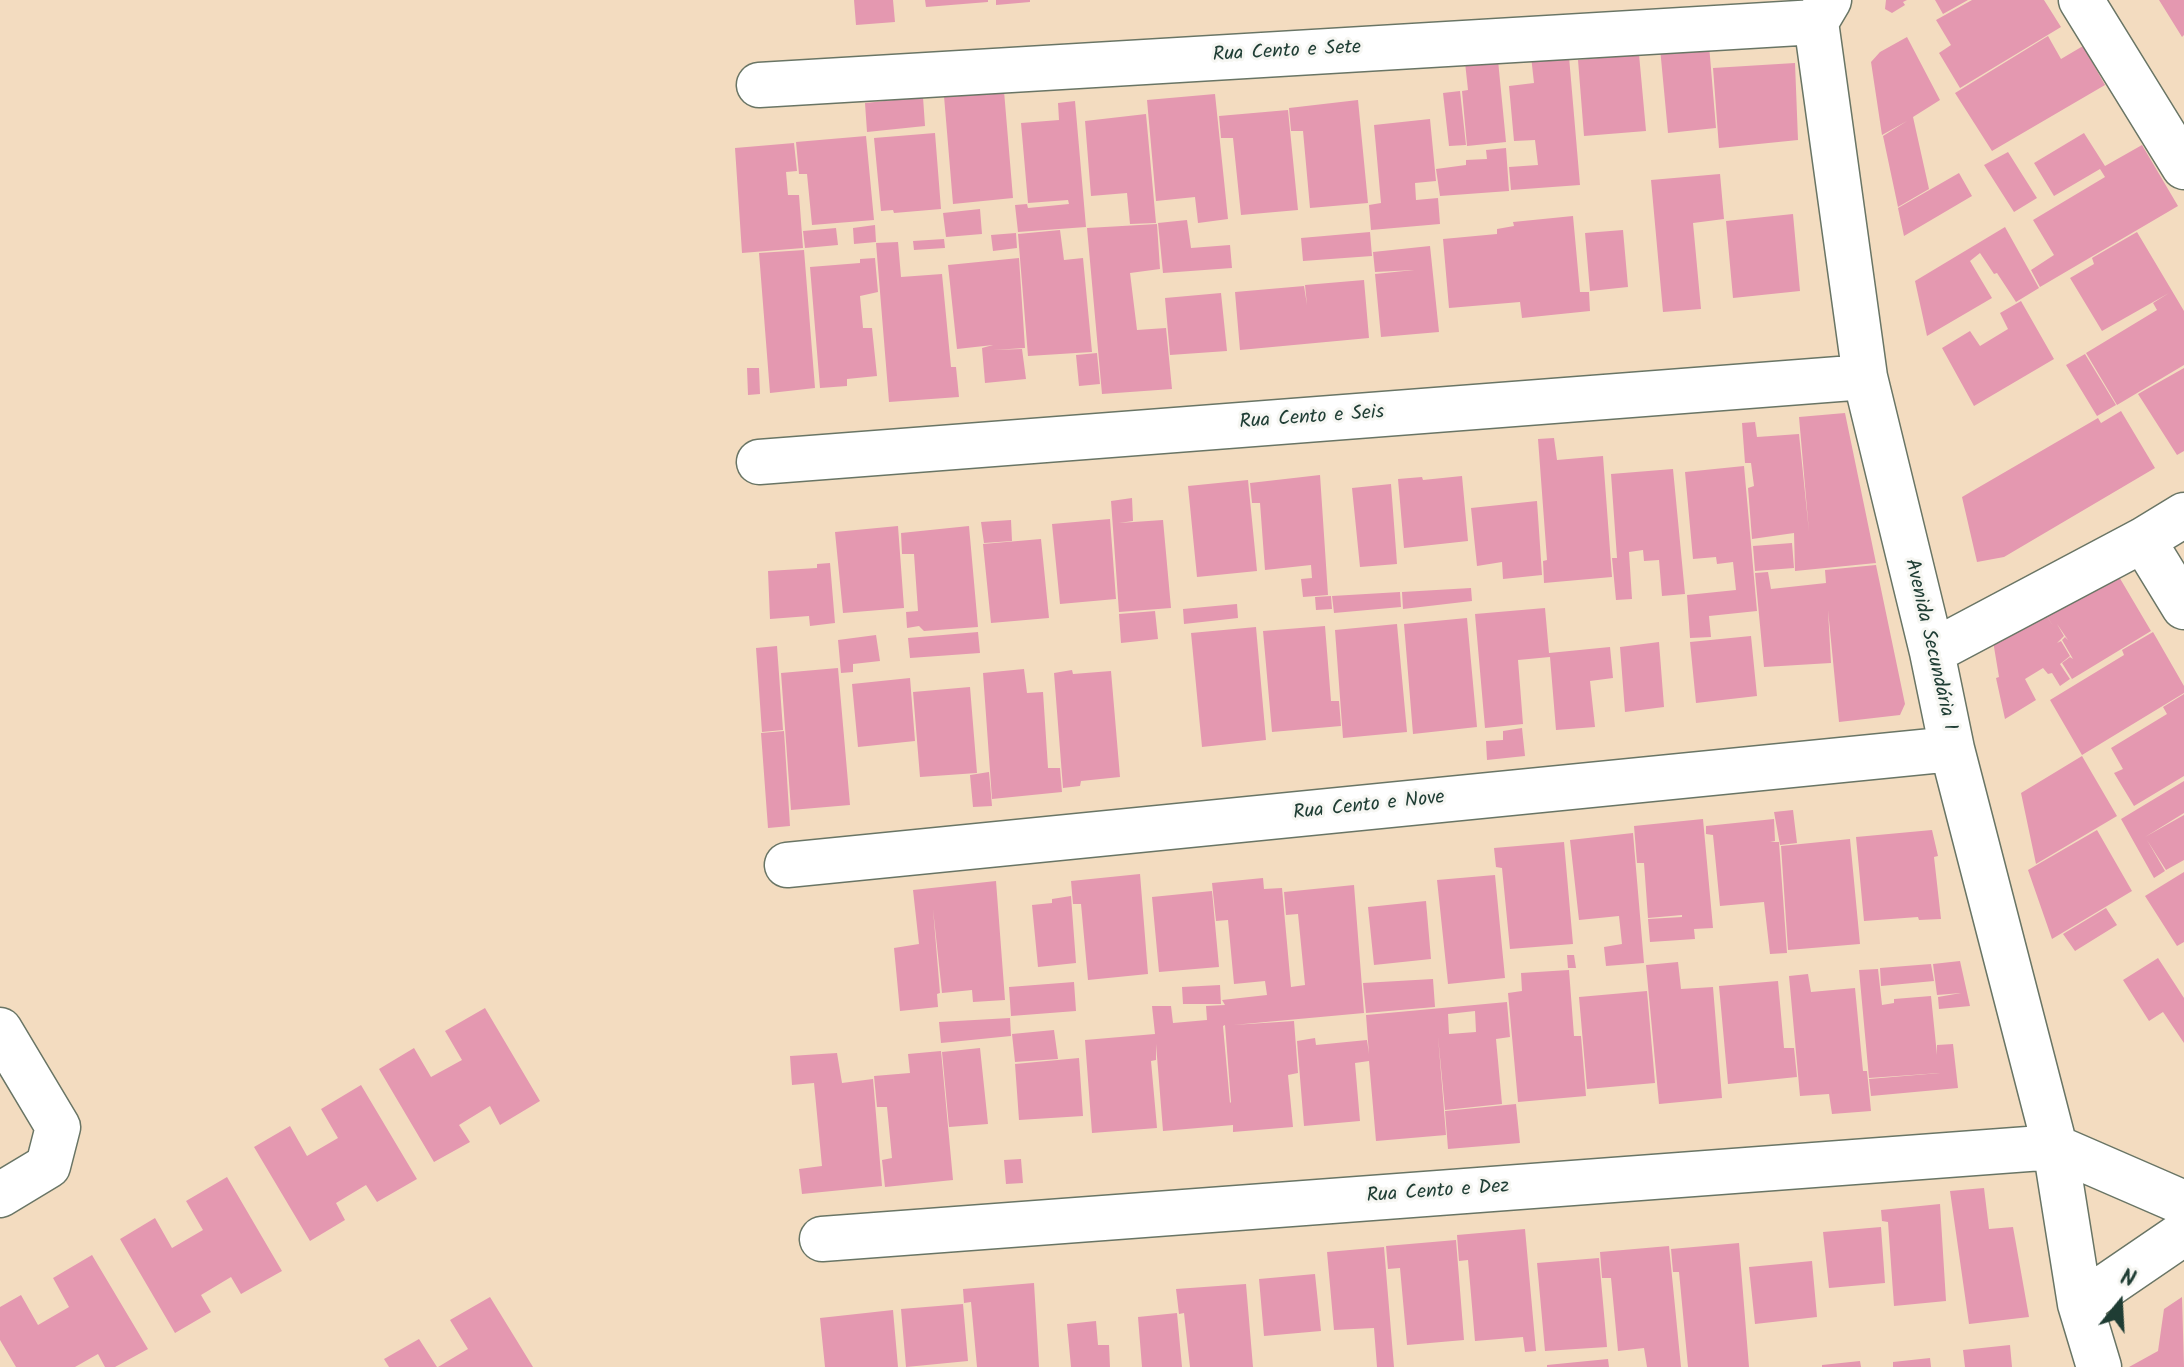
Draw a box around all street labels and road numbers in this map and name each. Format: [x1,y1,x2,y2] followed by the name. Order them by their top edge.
[1212,37,1362,69] street label: Rua Cento e Sete
[1239,402,1385,436] street label: Rua Cento e Seis
[1898,557,1960,733] street label: Avenida Secundária I
[1292,787,1446,827] street label: Rua Cento e Nove
[1366,1176,1510,1210] street label: Rua Cento e Dez

